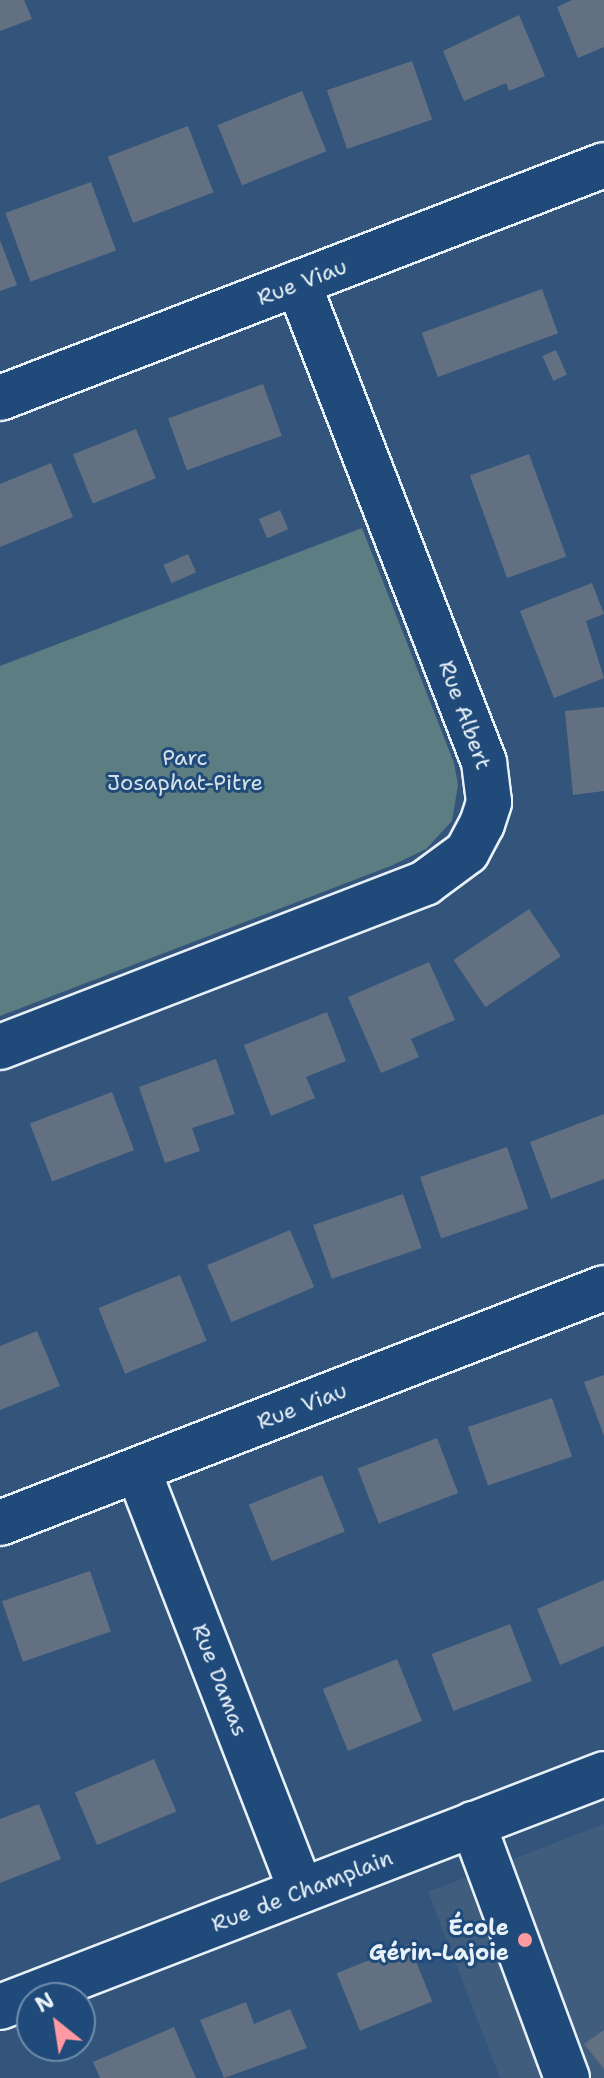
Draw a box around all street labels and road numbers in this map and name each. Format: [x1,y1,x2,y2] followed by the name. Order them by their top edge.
[253,253,351,311] street label: Rue Viau
[433,657,497,773] street label: Rue Albert
[253,1377,351,1435] street label: Rue Viau
[186,1620,254,1740] street label: Rue Damas
[208,1844,396,1938] street label: Rue de Champlain

